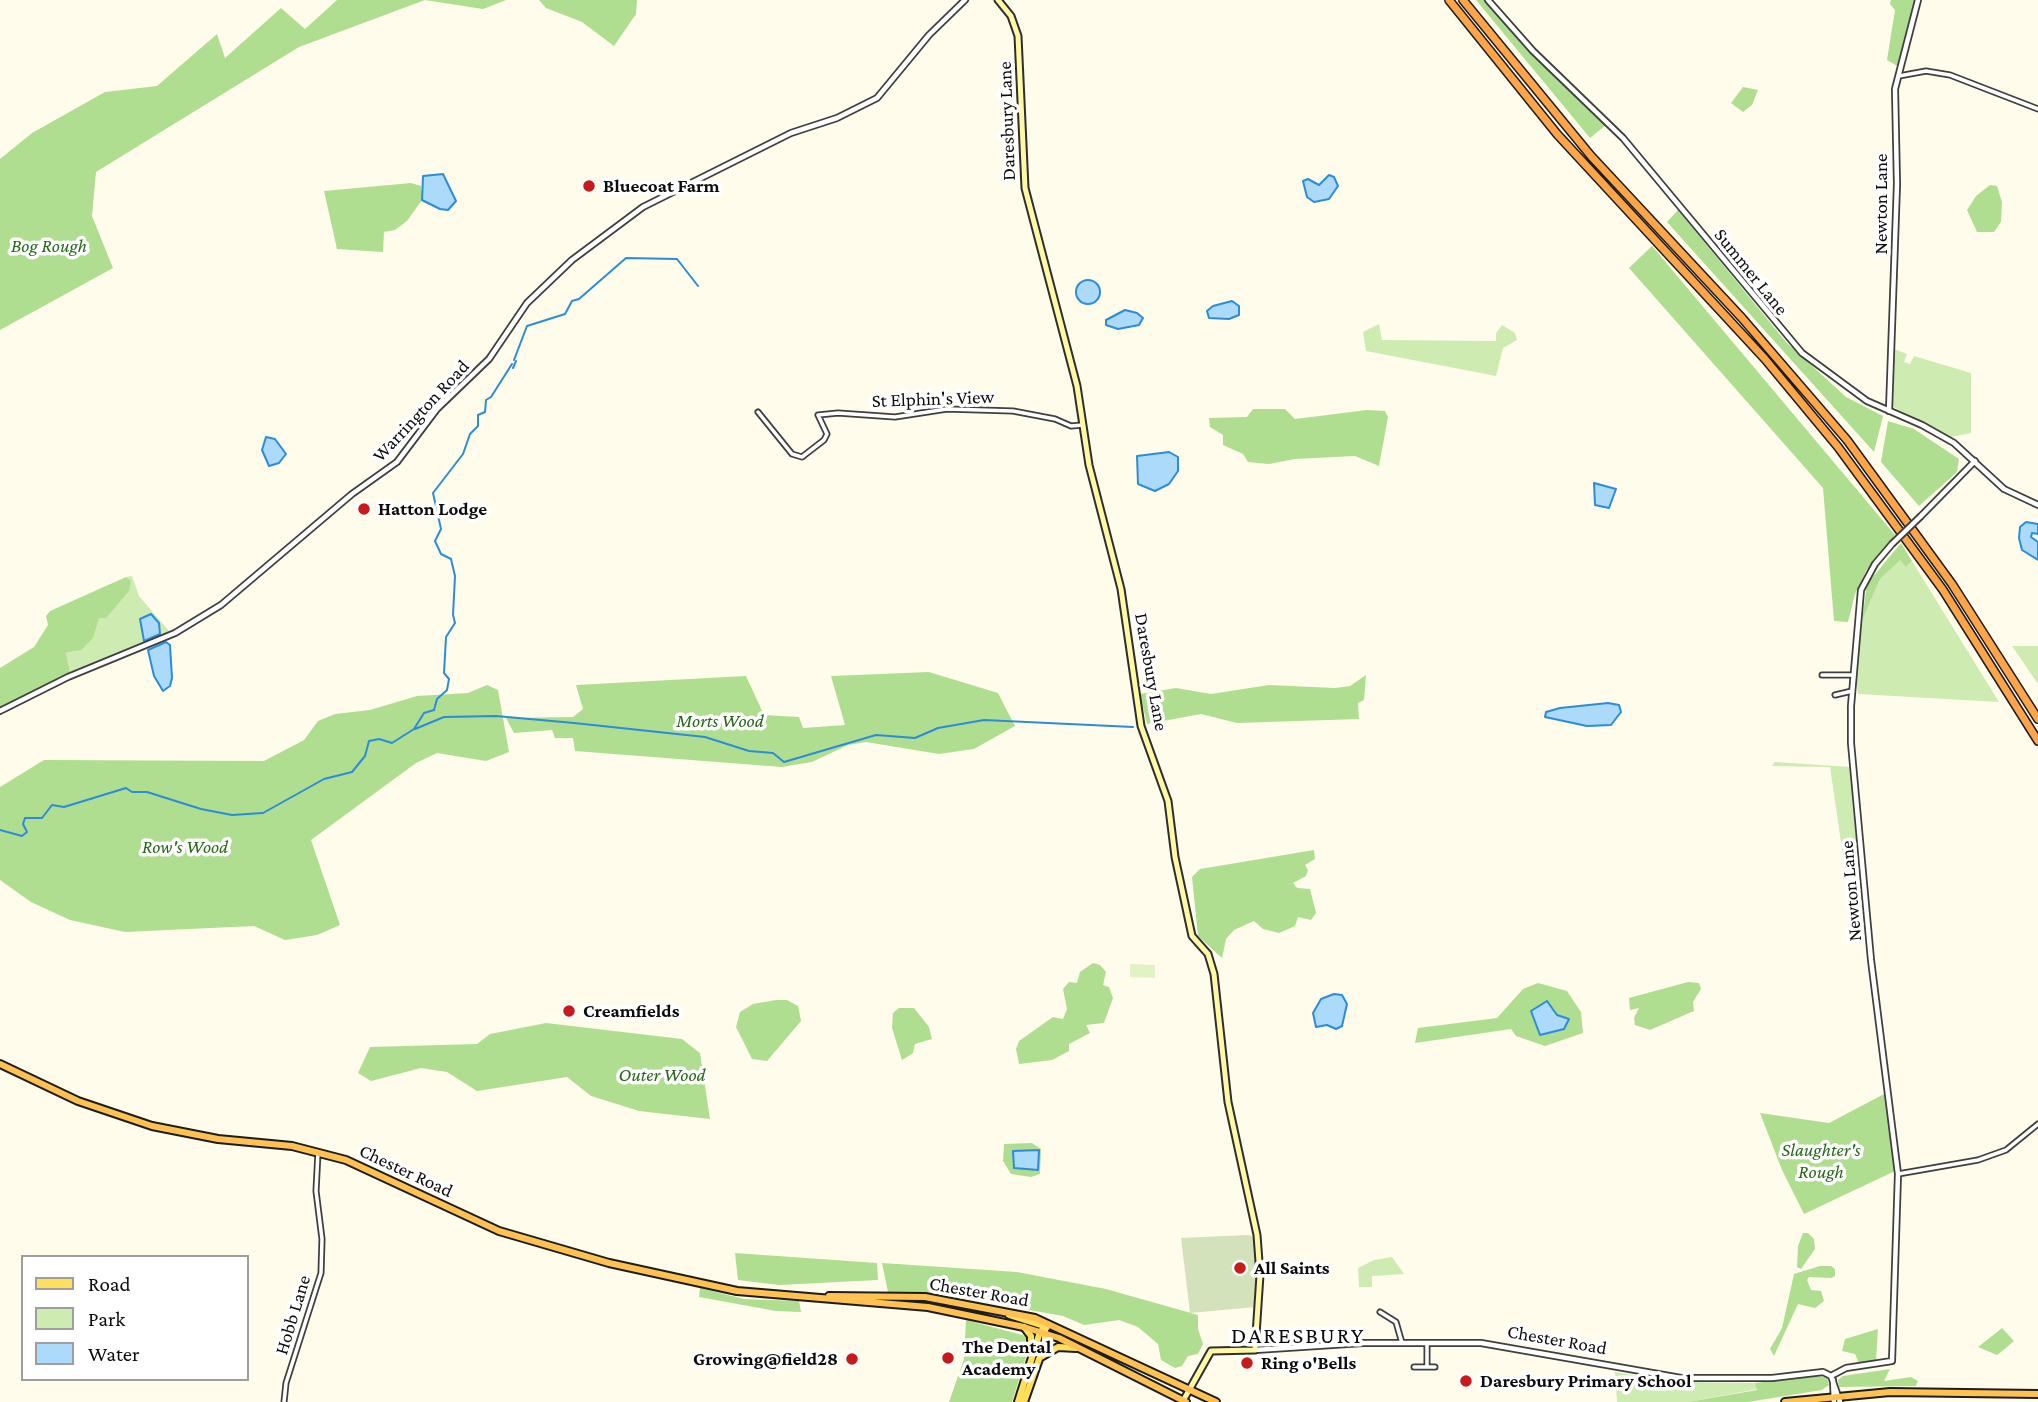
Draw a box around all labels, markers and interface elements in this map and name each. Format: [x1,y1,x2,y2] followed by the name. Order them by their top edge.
[994,61,1020,181] street label: Daresbury Lane
[1870,154,1892,254] street label: Newton Lane
[603,175,720,197] place label: Bluecoat Farm
[581,178,597,194] marker: Bluecoat Farm
[1709,224,1793,320] street label: Summer Lane
[11,235,87,257] park label: Bog Rough
[368,355,474,467] street label: Warrington Road
[871,385,995,413] street label: St Elphin's View
[378,498,487,520] place label: Hatton Lodge
[356,501,372,517] marker: Hatton Lodge
[1129,611,1173,733] street label: Daresbury Lane
[676,710,764,732] park label: Morts Wood
[142,836,228,858] park label: Row's Wood
[1835,840,1867,942] street label: Newton Lane
[583,1000,679,1022] place label: Creamfields
[561,1003,577,1019] marker: Creamfields
[618,1064,706,1086] park label: Outer Wood
[356,1139,456,1203] street label: Chester Road
[1781,1139,1861,1183] park label: Slaughter's Rough
[21,1255,248,1381] legend
[1254,1257,1330,1279] place label: All Saints
[1232,1260,1248,1276] marker: All Saints
[88,1272,131,1296] text: Road
[928,1272,1030,1312] street label: Chester Road
[270,1273,316,1357] street label: Hobb Lane
[88,1307,125,1331] text: Park
[1506,1320,1608,1360] street label: Chester Road
[1232,1322,1364,1350] district label: DARESBURY
[962,1336,1051,1380] place label: The Dental Academy
[88,1342,140,1366] text: Water
[693,1348,838,1370] place label: Growing@field28
[940,1350,956,1366] marker: The Dental Academy
[844,1351,860,1367] marker: Growing@field28
[1261,1352,1356,1374] place label: Ring o'Bells
[1239,1355,1255,1371] marker: Ring o'Bells
[1480,1370,1691,1392] place label: Daresbury Primary School
[1458,1373,1474,1389] marker: Daresbury Primary School

